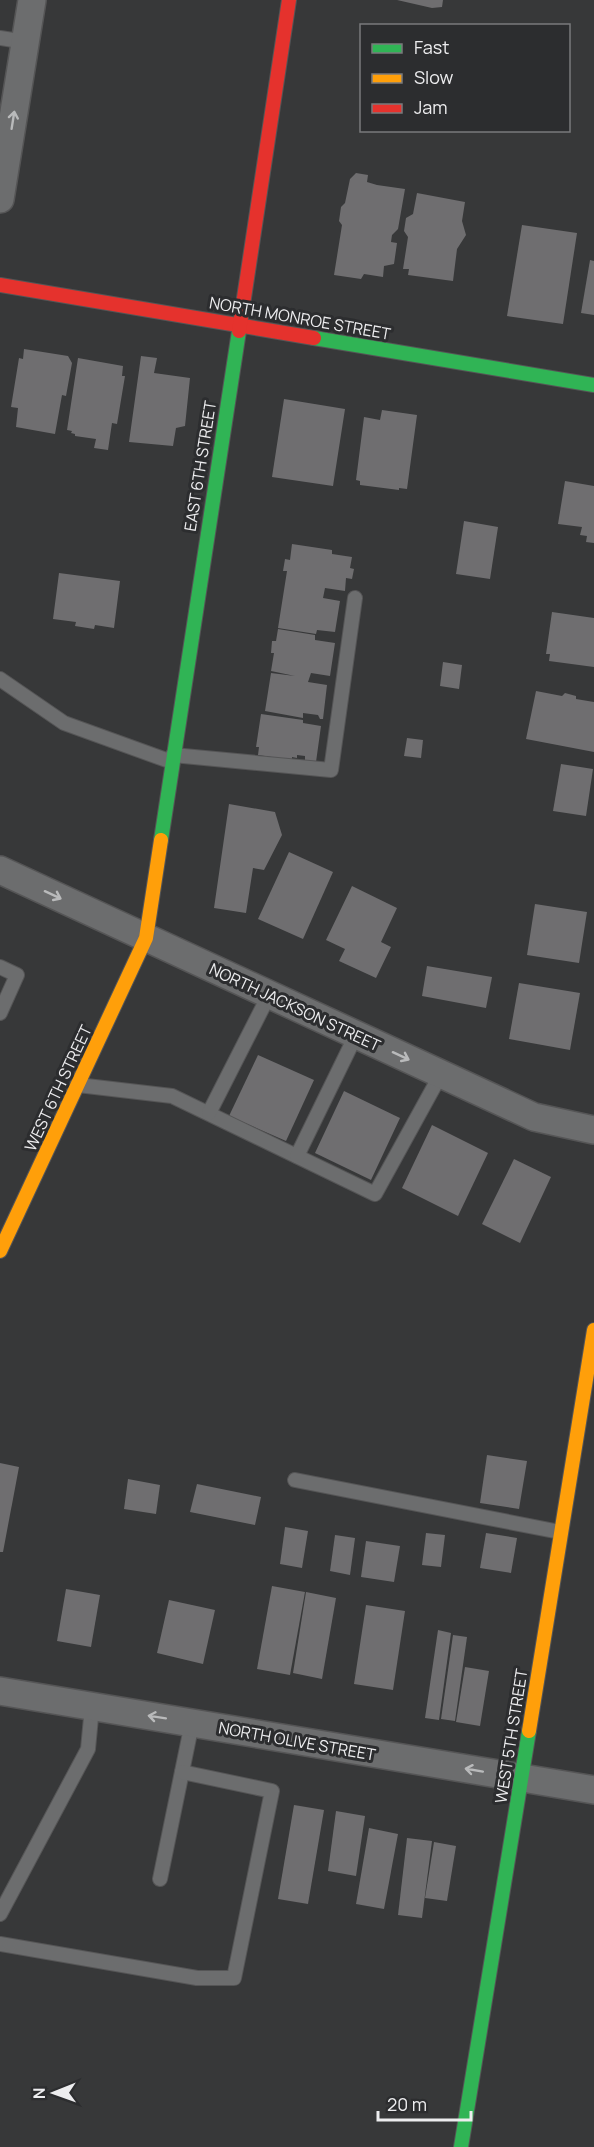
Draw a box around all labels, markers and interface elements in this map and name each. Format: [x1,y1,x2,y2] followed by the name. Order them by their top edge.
[360,24,570,132] legend
[414,35,449,59] text: Fast
[414,65,454,89] text: Slow
[414,95,448,119] text: Jam
[8,111,19,131] one-way arrow
[208,291,393,345] street label: NORTH MONROE STREET
[179,399,221,533] street label: EAST 6TH STREET
[43,889,61,901] one-way arrow
[206,958,385,1057] street label: NORTH JACKSON STREET
[19,1021,97,1155] street label: WEST 6TH STREET
[392,1051,410,1062] one-way arrow
[489,1667,533,1805] street label: WEST 5TH STREET
[148,1712,168,1723] one-way arrow
[217,1716,378,1766] street label: NORTH OLIVE STREET
[465,1765,484,1776] one-way arrow
[24,2063,84,2123] north arrow
[378,2084,471,2122] scale bar
[28,2087,50,2099] text: N
[387,2092,427,2116] text: 20 m

